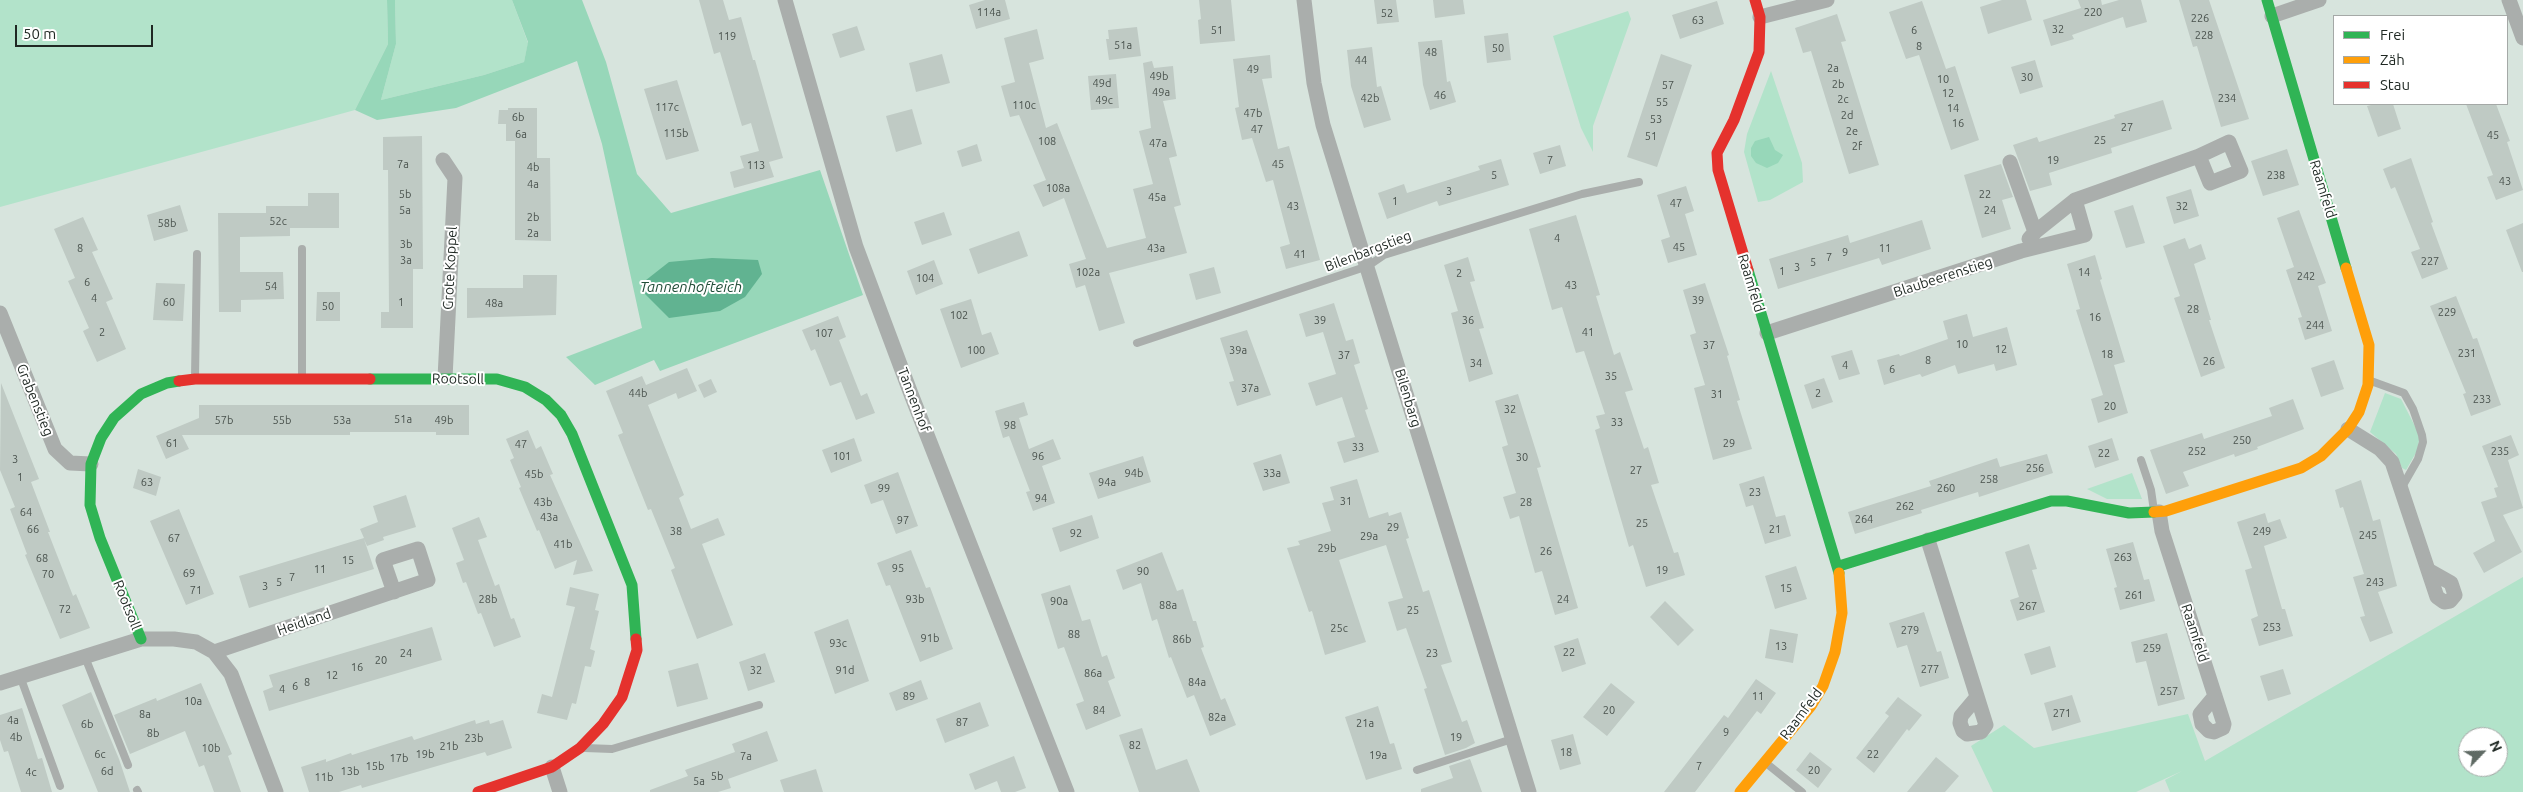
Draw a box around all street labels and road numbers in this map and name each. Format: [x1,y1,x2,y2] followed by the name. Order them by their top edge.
[2306,158,2340,220] street label: Raamfeld
[439,226,461,310] street label: Grote Koppel
[1322,227,1414,275] street label: Bilenbargstieg
[1734,252,1768,314] street label: Raamfeld
[1891,253,1995,301] street label: Blaubeerenstieg
[13,361,57,439] street label: Grabenstieg
[894,365,934,435] street label: Tannenhof
[1391,367,1425,429] street label: Bilenbarg
[432,370,484,388] street label: Rootsoll
[109,578,145,632] street label: Rootsoll
[2178,602,2212,664] street label: Raamfeld
[275,605,333,639] street label: Heidland
[1776,685,1826,743] street label: Raamfeld

